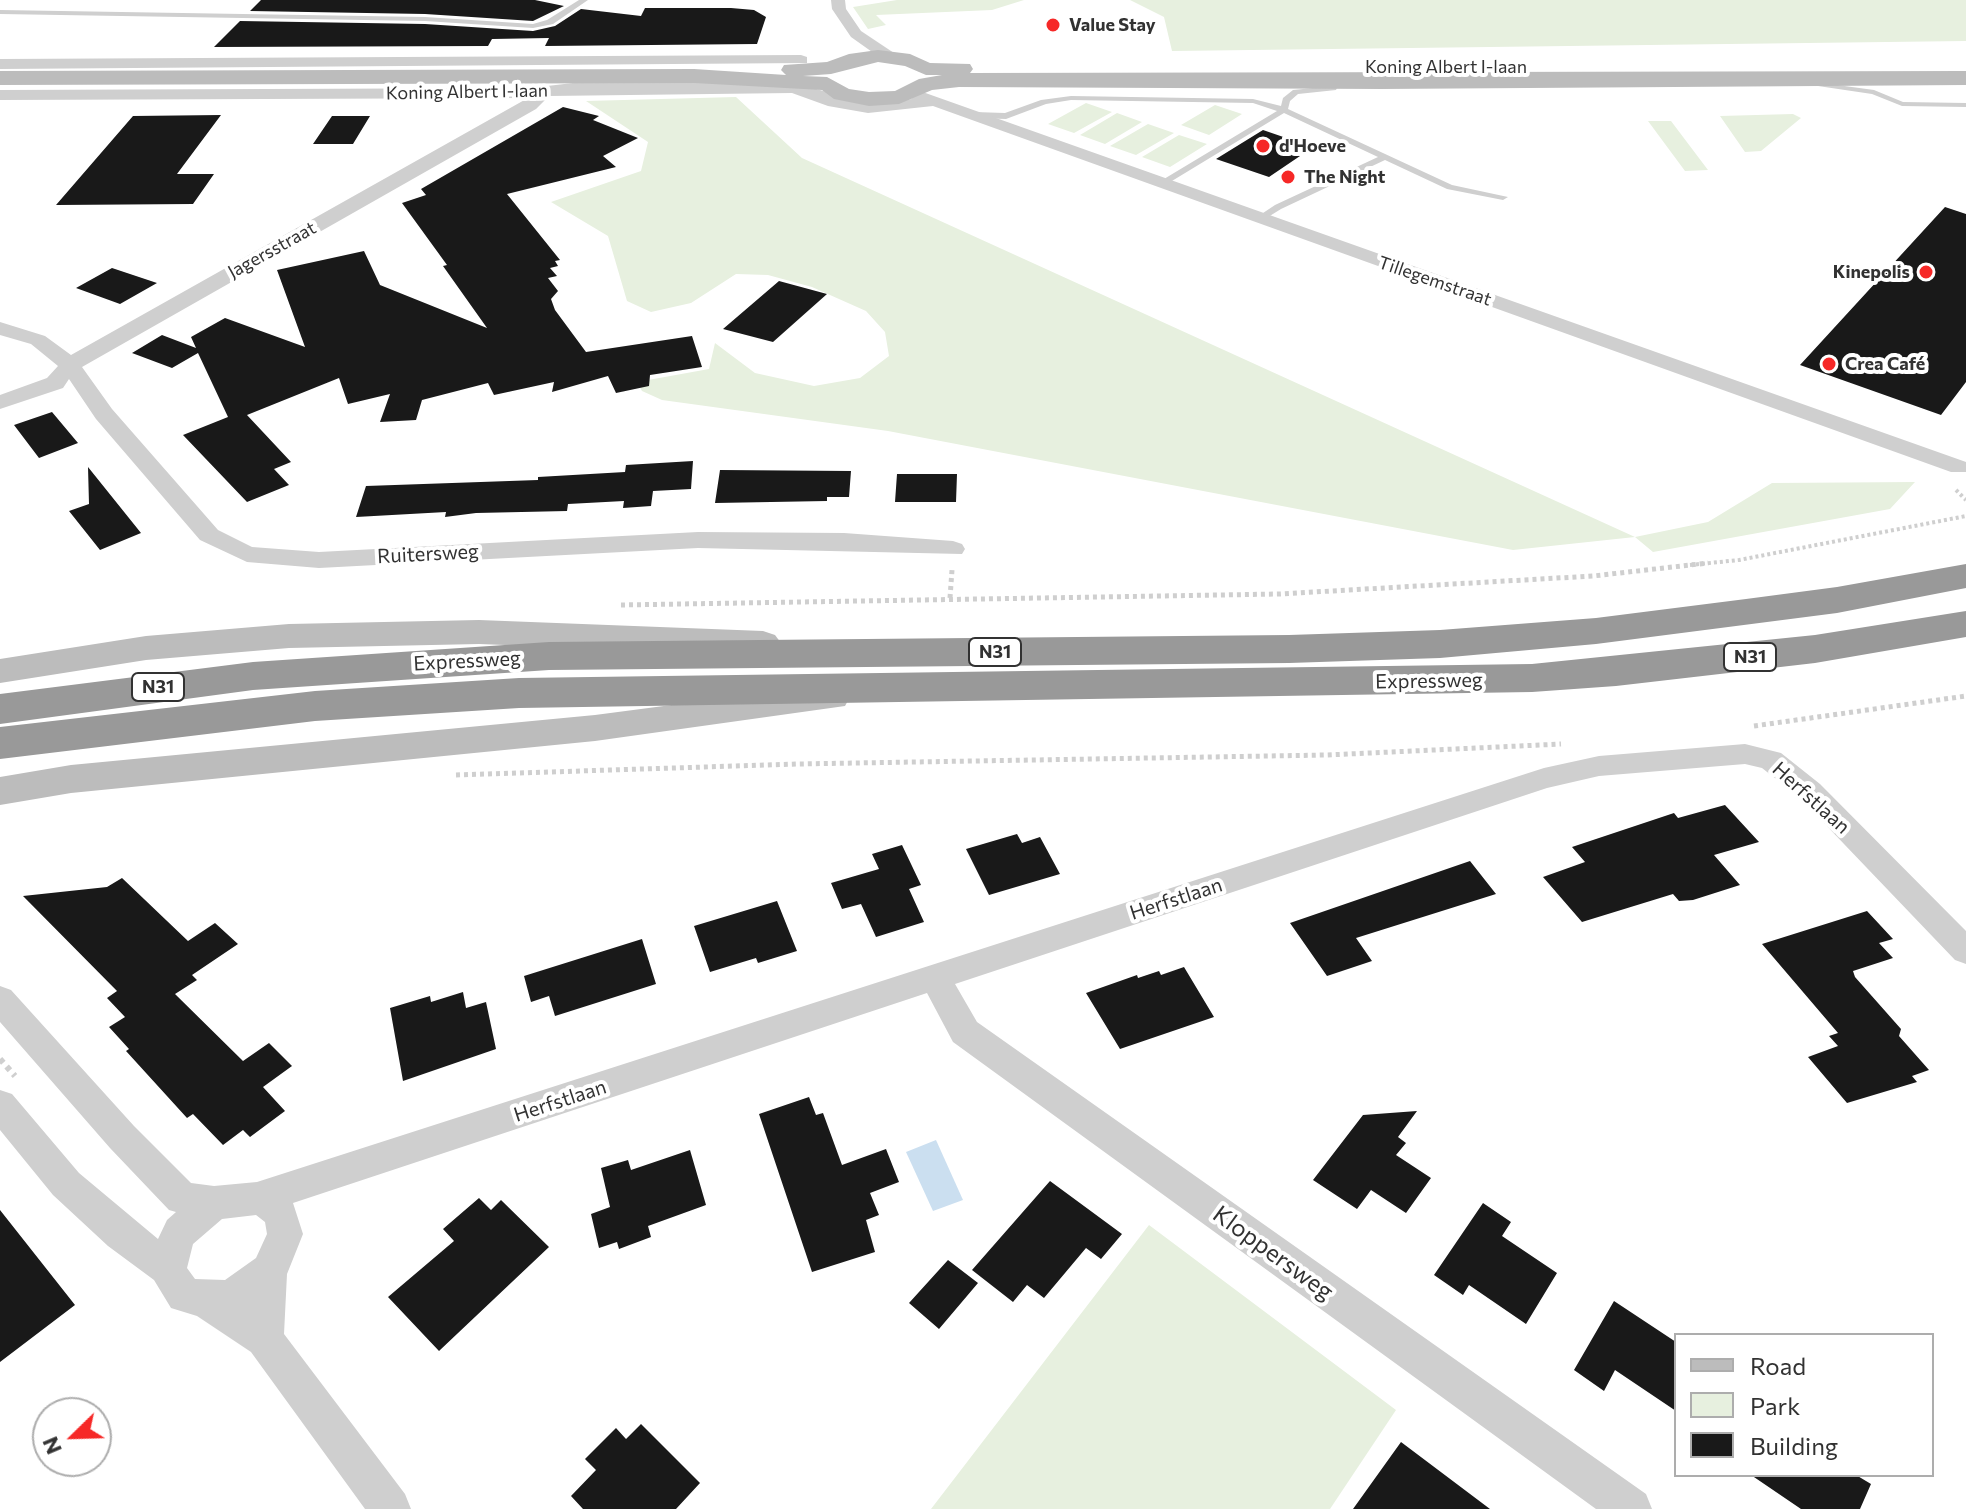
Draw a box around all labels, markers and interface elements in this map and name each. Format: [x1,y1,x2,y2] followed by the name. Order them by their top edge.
[1069,14,1156,36] place label: Value Stay
[1044,16,1062,34] marker: Value Stay
[1365,56,1527,78] street label: Koning Albert I-laan
[386,80,548,104] street label: Koning Albert I-laan
[1279,135,1346,157] place label: d'Hoeve
[1254,137,1272,155] marker: d'Hoeve
[1304,166,1385,188] place label: The Night
[1279,168,1297,186] marker: The Night
[224,217,320,283] street label: Jagersstraat
[1376,252,1494,310] street label: Tillegemstraat
[1833,261,1910,283] place label: Kinepolis
[1917,263,1935,281] marker: Kinepolis
[1845,353,1925,375] place label: Crea Café
[1820,355,1838,373] marker: Crea Café
[377,539,479,569] street label: Ruitersweg
[969,638,1021,666] road number: N31
[1724,643,1776,671] road number: N31
[413,646,521,676] street label: Expressweg
[1375,668,1483,694] street label: Expressweg
[132,673,184,701] road number: N31
[1767,757,1855,839] street label: Herfstlaan
[1127,873,1225,925] street label: Herfstlaan
[511,1075,609,1127] street label: Herfstlaan
[1207,1200,1339,1306] street label: Kloppersweg
[1674,1333,1934,1477] legend
[1750,1351,1806,1380] text: Road
[1750,1391,1800,1420] text: Park
[32,1397,112,1477] north arrow
[1750,1431,1838,1460] text: Building
[36,1433,67,1459] text: N

